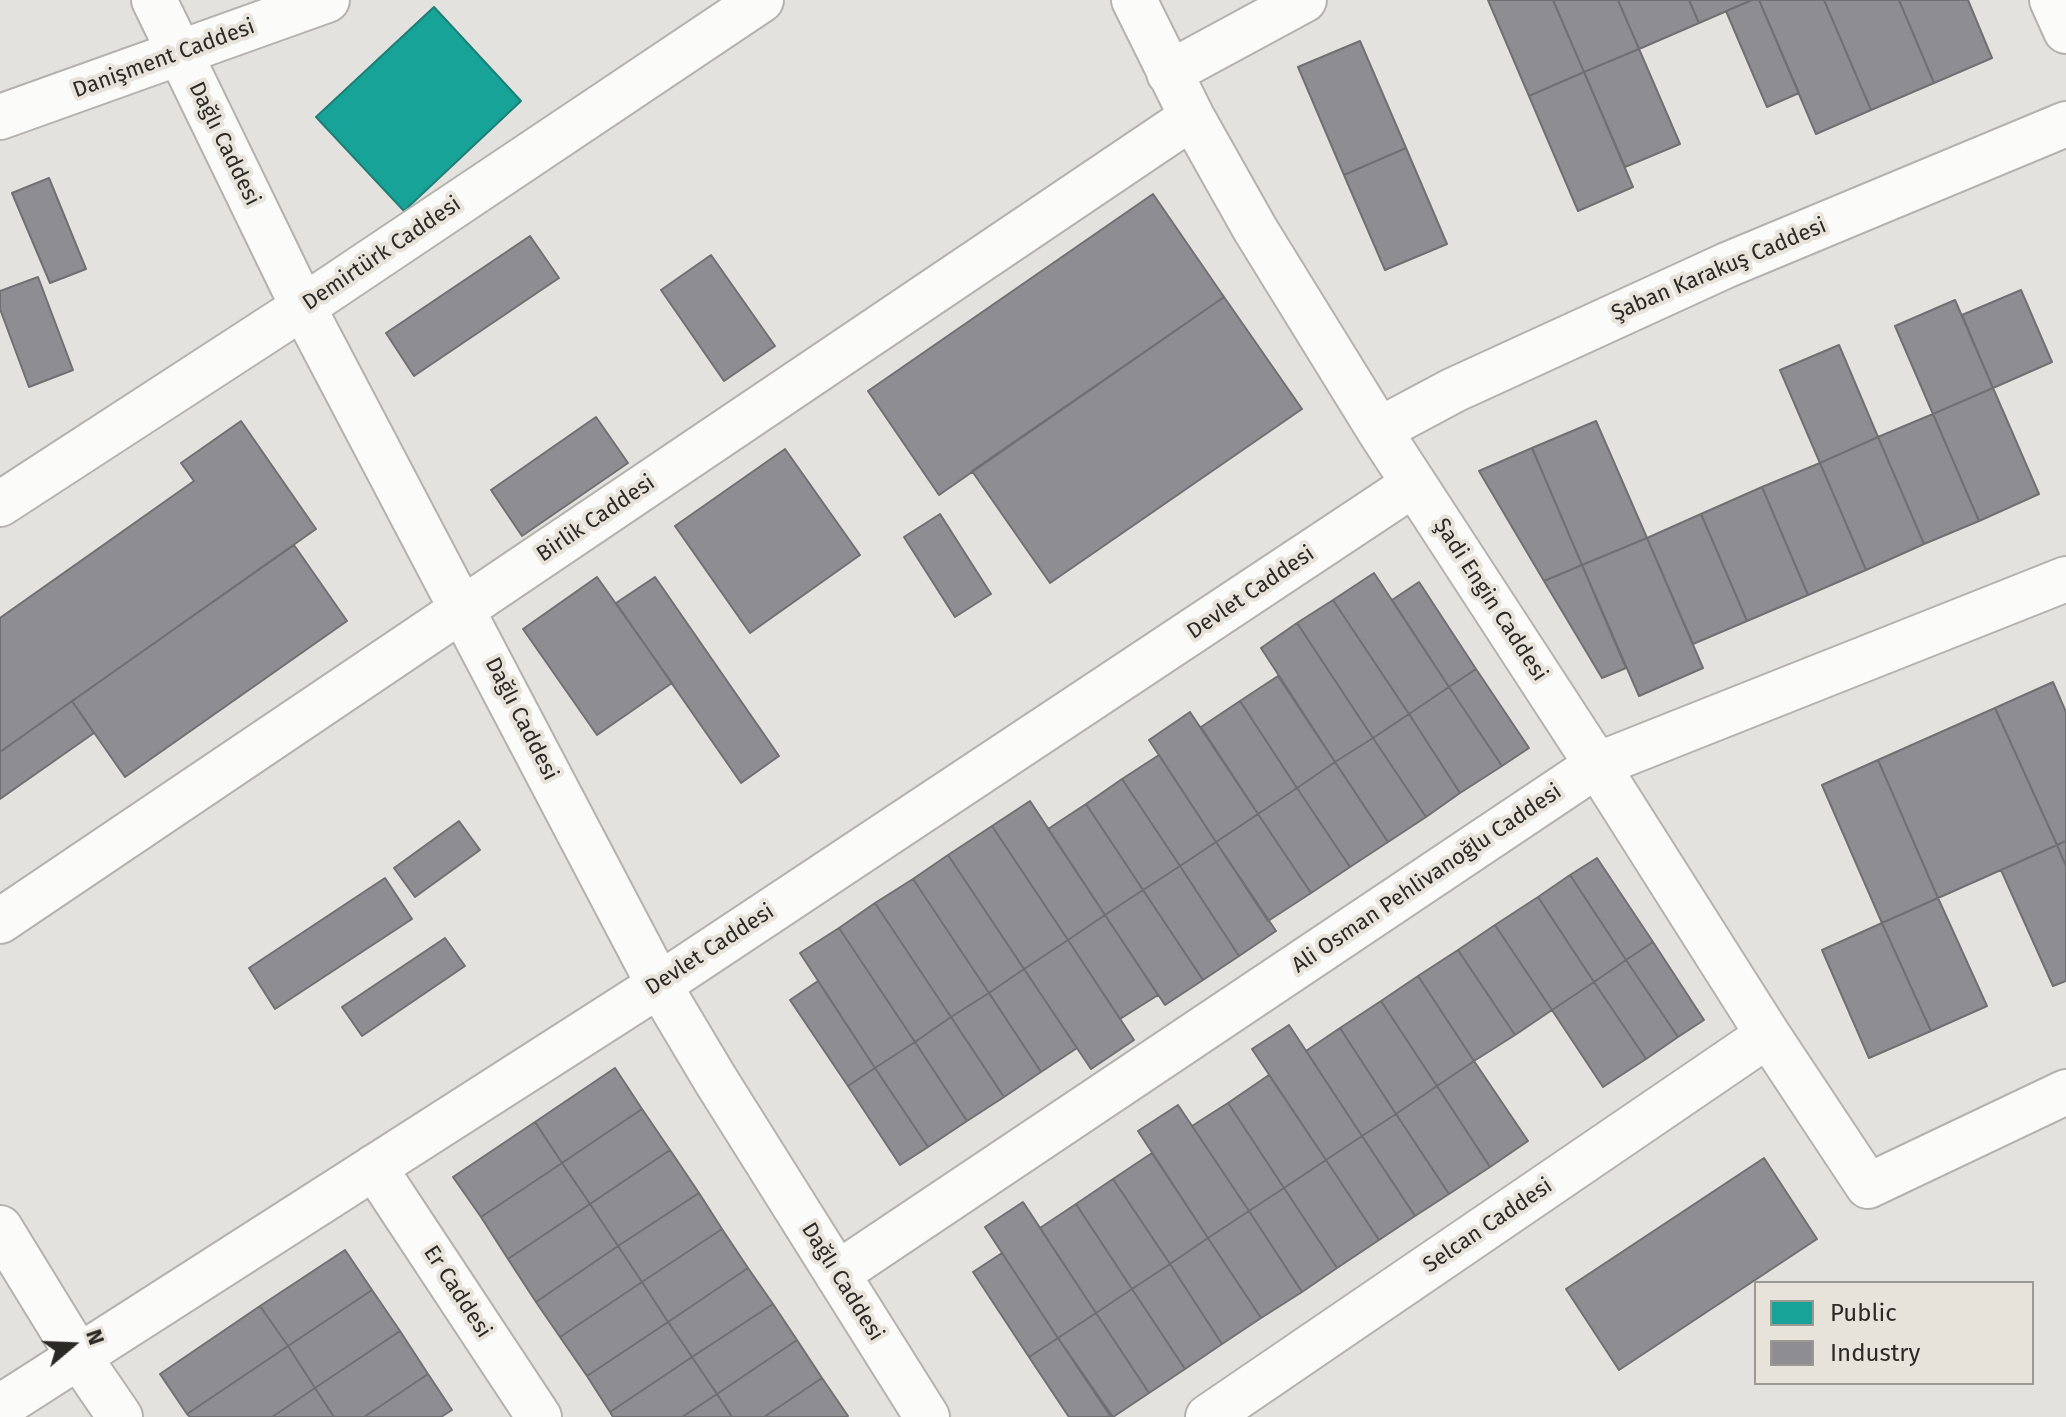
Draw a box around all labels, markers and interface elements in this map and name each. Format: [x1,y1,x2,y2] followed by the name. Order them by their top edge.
[69,14,259,104] street label: Danişment Caddesi
[183,78,265,210] street label: Dağlı Caddesi
[298,191,466,317] street label: Demirtürk Caddesi
[1608,213,1830,327] street label: Şaban Karakuş Caddesi
[532,470,660,568] street label: Birlik Caddesi
[1428,514,1552,686] street label: Şadi Engin Caddesi
[1182,541,1320,645] street label: Devlet Caddesi
[479,653,563,785] street label: Dağlı Caddesi
[1287,779,1567,979] street label: Ali Osman Pehlivanoğlu Caddesi
[641,899,779,1001] street label: Devlet Caddesi
[1418,1173,1558,1279] street label: Selcan Caddesi
[795,1218,889,1346] street label: Dağlı Caddesi
[417,1241,497,1343] street label: Er Caddesi
[1754,1281,2034,1385] legend
[1830,1299,1897,1327] text: Public
[32,1305,112,1385] north arrow
[80,1326,110,1348] text: N
[1830,1339,1920,1367] text: Industry

